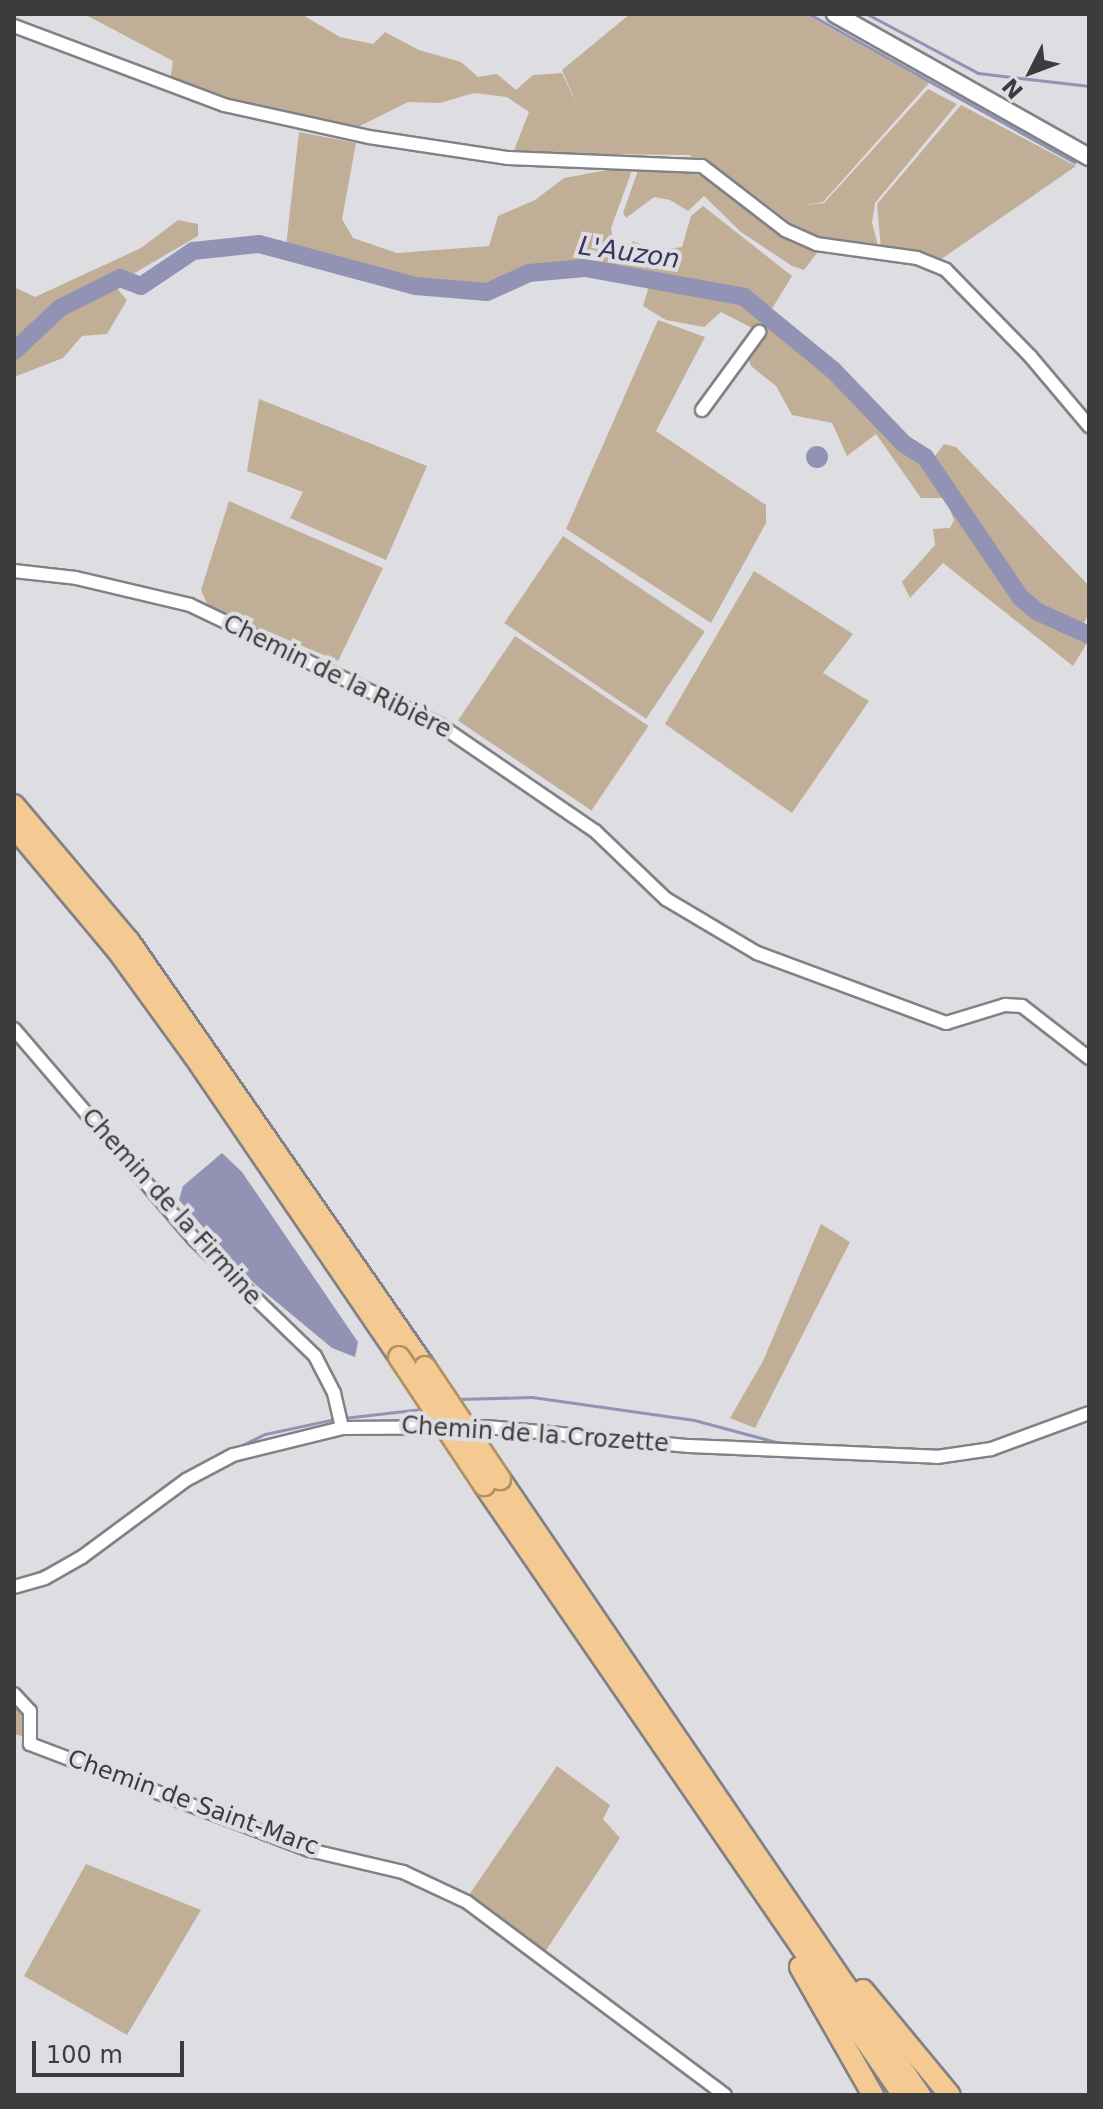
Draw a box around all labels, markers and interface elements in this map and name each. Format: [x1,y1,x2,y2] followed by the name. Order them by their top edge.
[991,32,1071,112] north arrow
[997,73,1028,104] text: N
[576,230,682,276] water label: L'Auzon
[218,609,456,745] street label: Chemin de la Ribière
[75,1103,267,1311] street label: Chemin de la Firmine
[400,1411,670,1459] street label: Chemin de la Crozette
[64,1744,322,1862] street label: Chemin de Saint-Marc
[36,2025,188,2075] scale bar
[46,2041,123,2069] text: 100 m

